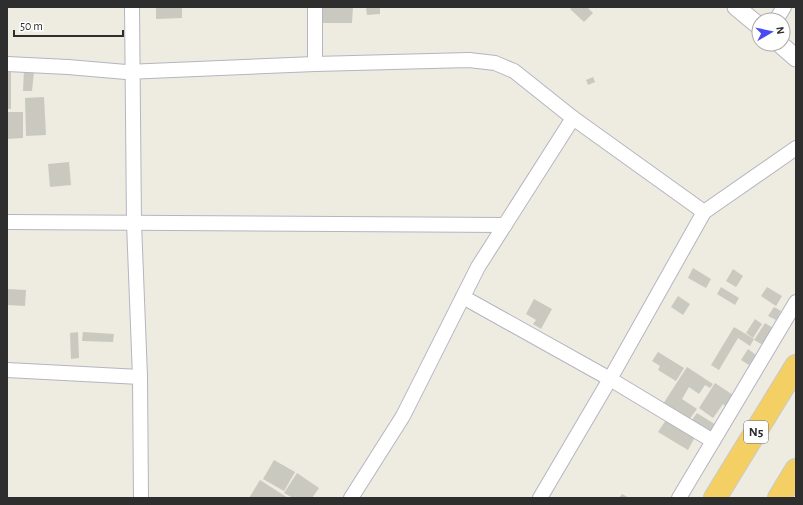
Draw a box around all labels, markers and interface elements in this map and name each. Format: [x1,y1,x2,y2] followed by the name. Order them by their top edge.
[14,12,123,38] scale bar
[751,12,791,52] north arrow
[20,20,43,32] text: 50 m
[774,26,786,35] text: N
[744,421,768,443] road number: N5

